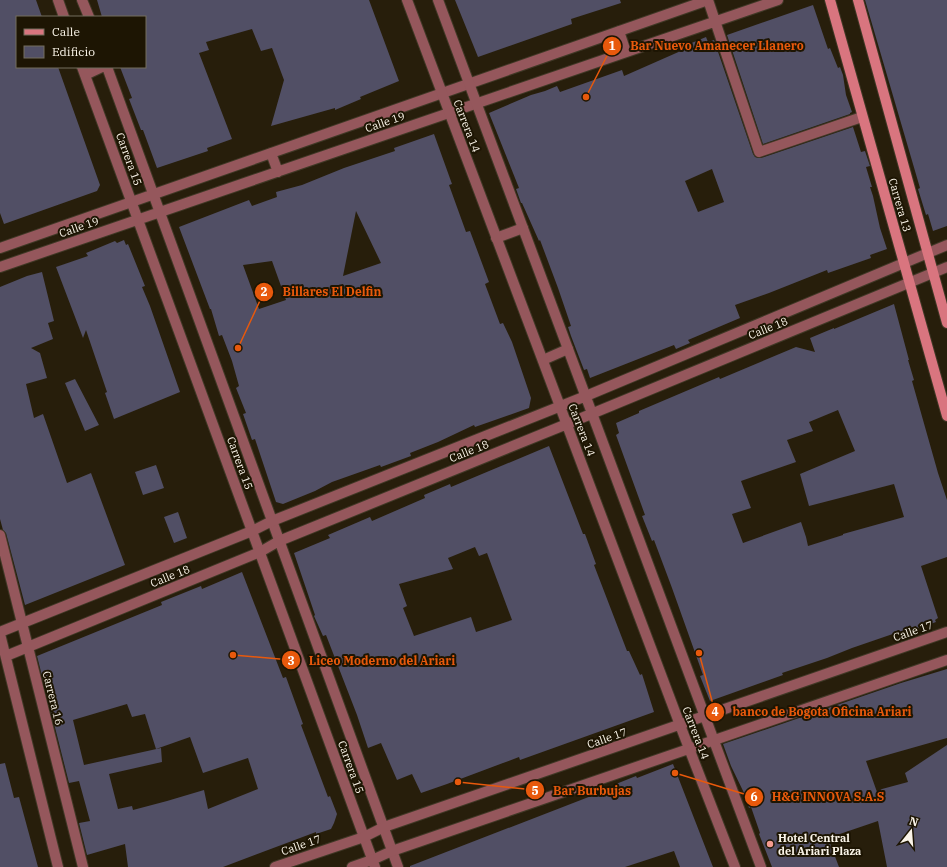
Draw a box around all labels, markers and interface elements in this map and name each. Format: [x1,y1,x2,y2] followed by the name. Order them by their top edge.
[16,16,146,68] legend
[52,24,80,39] text: Calle
[602,34,812,58] callout: Bar Nuevo Amanecer Llanero
[608,38,616,53] text: 1
[630,38,804,53] text: Bar Nuevo Amanecer Llanero
[52,44,95,59] text: Edificio
[451,98,484,155] street label: Carrera 14
[363,109,407,135] street label: Calle 19
[113,131,145,187] street label: Carrera 15
[886,176,914,234] street label: Carrera 13
[57,214,101,240] street label: Calle 19
[254,280,389,304] callout: Billares El Delfin
[260,284,268,299] text: 2
[283,284,382,299] text: Billares El Delfin
[746,314,790,342] street label: Calle 18
[566,402,599,459] street label: Carrera 14
[224,435,256,491] street label: Carrera 15
[447,437,491,465] street label: Calle 18
[148,562,192,590] street label: Calle 18
[891,618,935,644] street label: Calle 17
[281,648,464,672] callout: Liceo Moderno del Ariari
[287,653,295,668] text: 3
[309,653,455,668] text: Liceo Moderno del Ariari
[40,669,66,727] street label: Carrera 16
[705,700,920,724] callout: banco de Bogota Oficina Ariari
[711,704,719,719] text: 4
[732,704,912,719] text: banco de Bogota Oficina Ariari
[680,705,713,762] street label: Carrera 14
[585,725,629,751] street label: Calle 17
[335,739,367,795] street label: Carrera 15
[525,778,639,802] callout: Bar Burbujas
[531,783,539,798] text: 5
[553,783,631,798] text: Bar Burbujas
[744,785,893,809] callout: H&G INNOVA S.A.S
[750,789,758,804] text: 6
[772,789,884,804] text: H&G INNOVA S.A.S
[891,811,931,851] north arrow
[908,813,920,829] text: N
[778,831,861,858] place label: Hotel Central del Ariari Plaza
[279,832,323,858] street label: Calle 17
[765,839,775,849] marker: Hotel Central del Ariari Plaza

